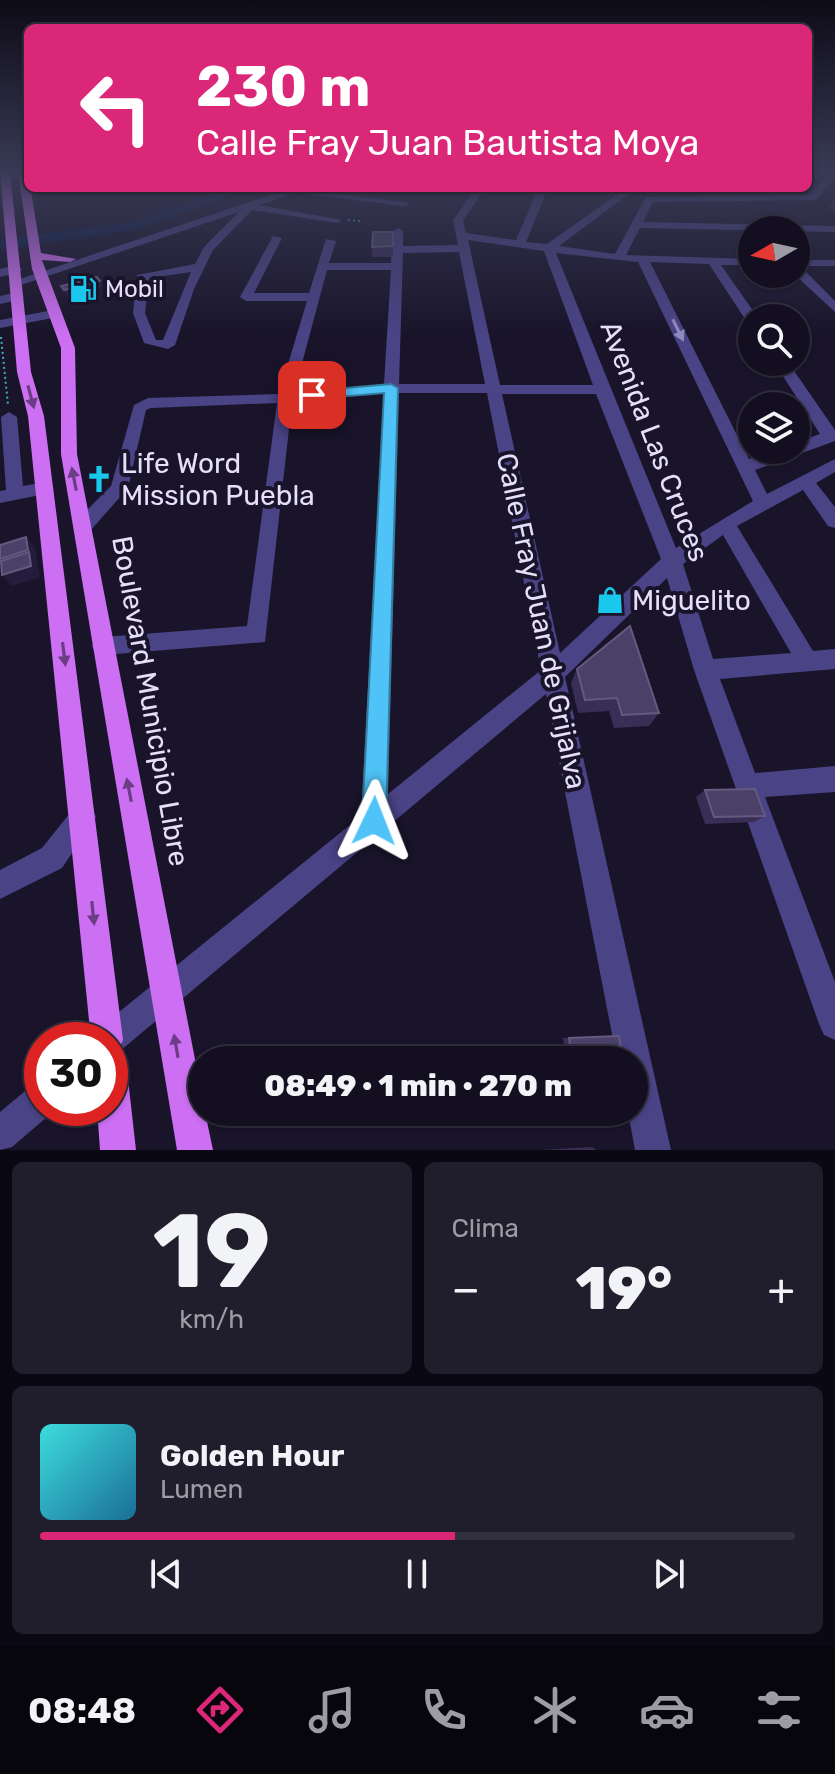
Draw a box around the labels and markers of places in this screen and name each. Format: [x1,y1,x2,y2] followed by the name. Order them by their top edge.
[68,274,98,304] fuel station icon: Mobil
[105,275,164,303] place label: Mobil
[278,361,346,429] pin
[121,447,315,512] place label: Life Word Mission Puebla
[84,464,114,494] church icon: Life Word Mission Puebla
[632,584,751,617] place label: Miguelito
[595,585,625,615] shop icon: Miguelito

